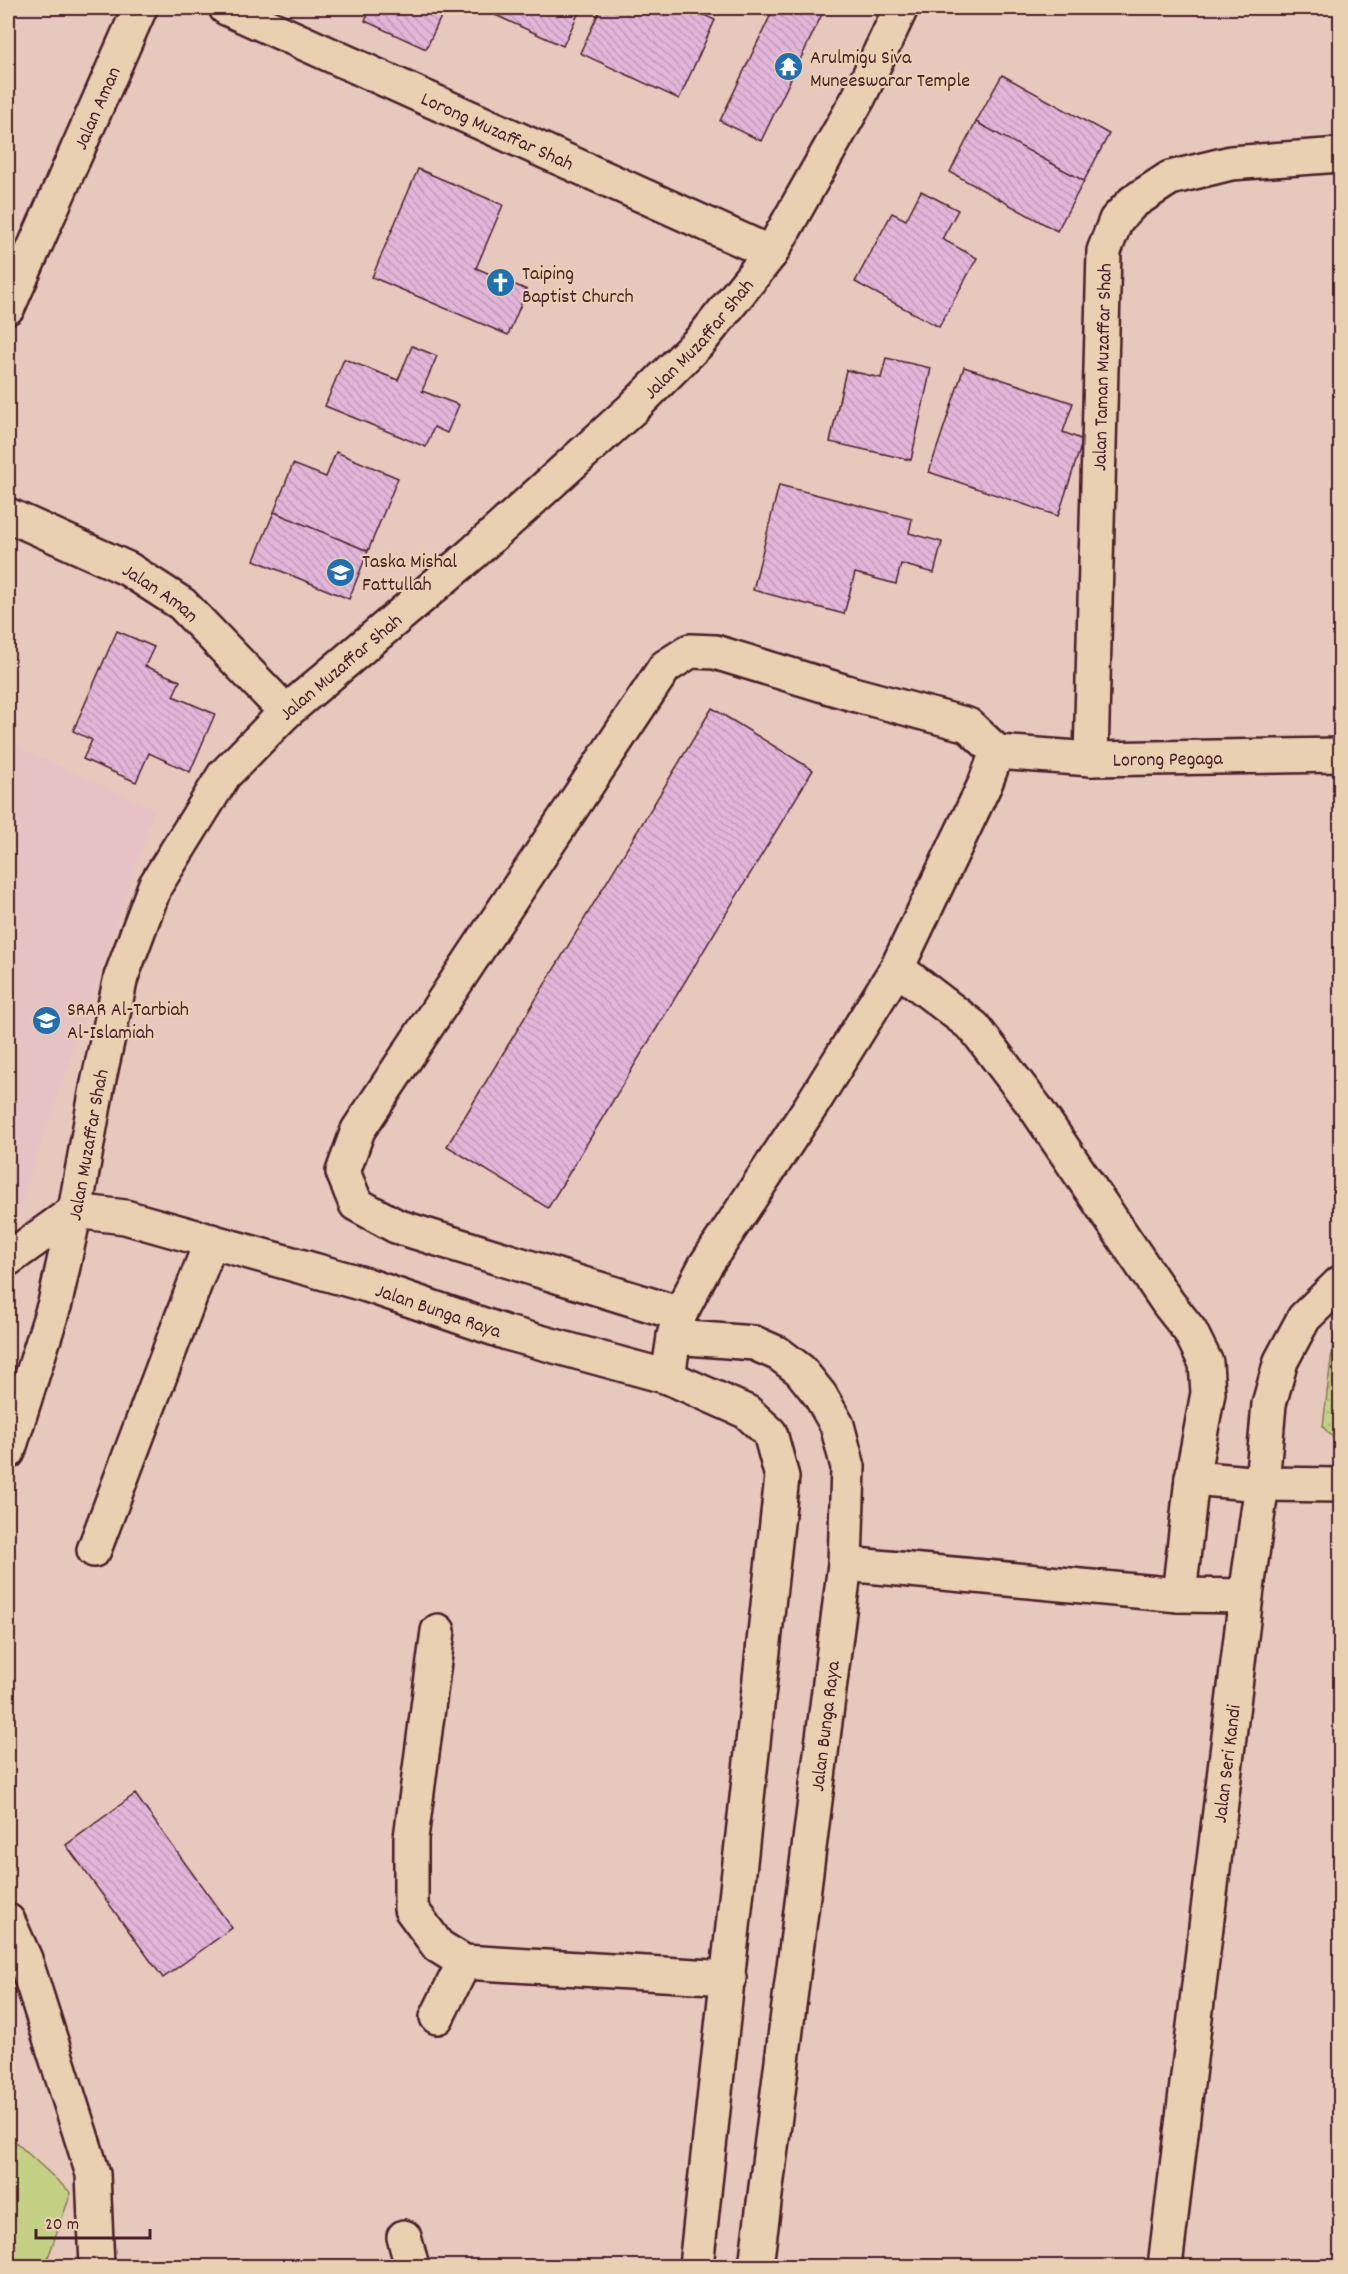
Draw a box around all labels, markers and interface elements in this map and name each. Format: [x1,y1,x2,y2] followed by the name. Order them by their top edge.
[810,45,970,96] place label: Arulmigu Siva Muneeswarar Temple
[773,51,805,83] temple icon: Arulmigu Siva Muneeswarar Temple
[68,63,129,155] street label: Jalan Aman
[416,86,578,179] street label: Lorong Muzaffar Shah
[522,261,634,312] place label: Taiping Baptist Church
[1087,263,1121,471] street label: Jalan Taman Muzaffar Shah
[485,267,517,299] church icon: Taiping Baptist Church
[638,274,762,407] street label: Jalan Muzaffar Shah
[362,549,457,600] place label: Taska Mishal Fattullah
[325,556,357,588] school or university icon: Taska Mishal Fattullah
[116,558,204,630] street label: Jalan Aman
[274,608,410,728] street label: Jalan Muzaffar Shah
[1112,746,1224,776] street label: Lorong Pegaga
[67,997,189,1048] place label: SRAR Al-Tarbiah Al-Islamiah
[30,1004,62,1036] school or university icon: SRAR Al-Tarbiah Al-Islamiah
[62,1067,118,1224] street label: Jalan Muzaffar Shah
[371,1278,505,1347] street label: Jalan Bunga Raya
[805,1659,849,1793] street label: Jalan Bunga Raya
[1208,1703,1250,1825] street label: Jalan Seri Kandi
[36,2202,150,2240] scale bar
[45,2213,79,2238] text: 20 m

